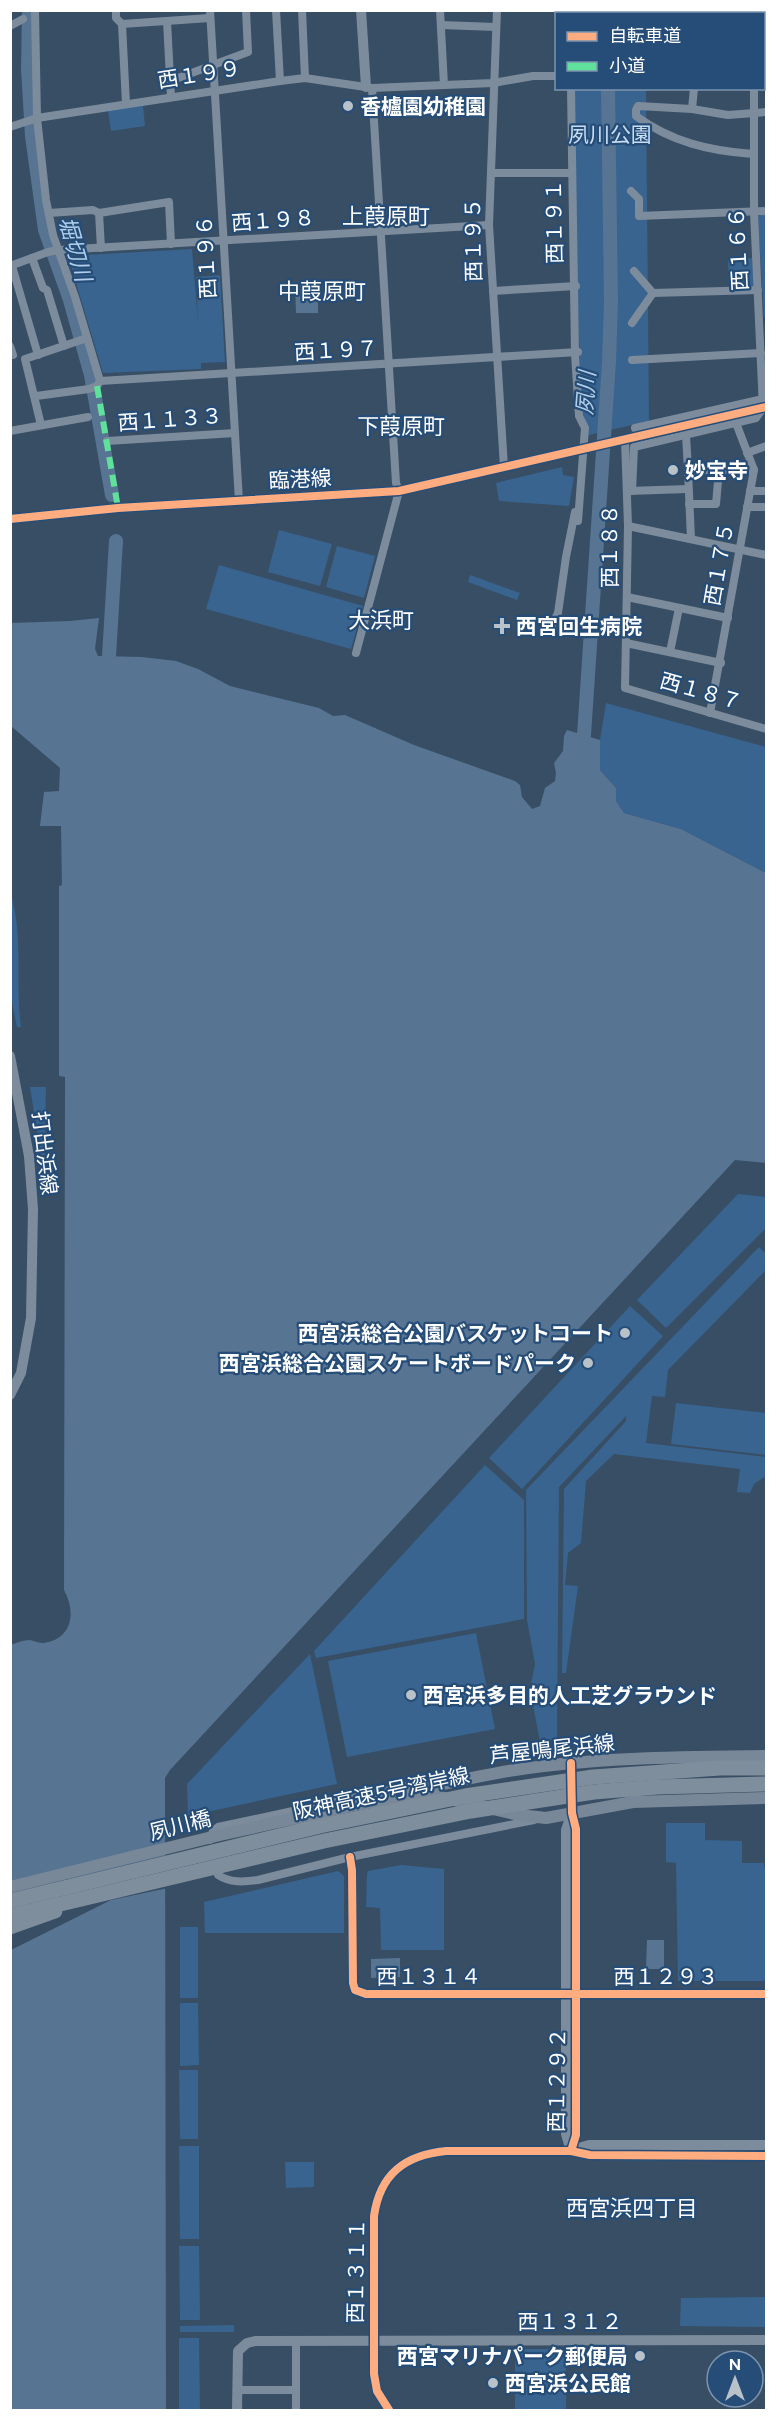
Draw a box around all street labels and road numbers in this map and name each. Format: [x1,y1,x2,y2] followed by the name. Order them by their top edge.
[156,55,242,93] street label: 西１９９
[541,180,567,264] street label: 西１９１
[460,198,486,282] street label: 西１９５
[230,205,316,235] street label: 西１９８
[723,206,753,292] street label: 西１６６
[191,214,221,300] street label: 西１９６
[293,335,379,365] street label: 西１９７
[117,403,223,435] street label: 西１１３３
[268,465,332,493] street label: 臨港線
[597,504,622,588] street label: 西１８８
[699,520,739,608] street label: 西１７５
[657,667,745,715] street label: 西１８７
[27,1110,63,1196] street label: 打出浜線
[488,1730,616,1768] street label: 芦屋鳴尾浜線
[290,1762,472,1824] street label: 阪神高速5号湾岸線
[146,1805,214,1845] street label: 夙川橋
[377,1964,482,1989] street label: 西１３１４
[614,1964,719,1989] street label: 西１２９３
[544,2027,570,2133] street label: 西１２９２
[343,2218,369,2324] street label: 西１３１１
[518,2309,623,2334] street label: 西１３１２

